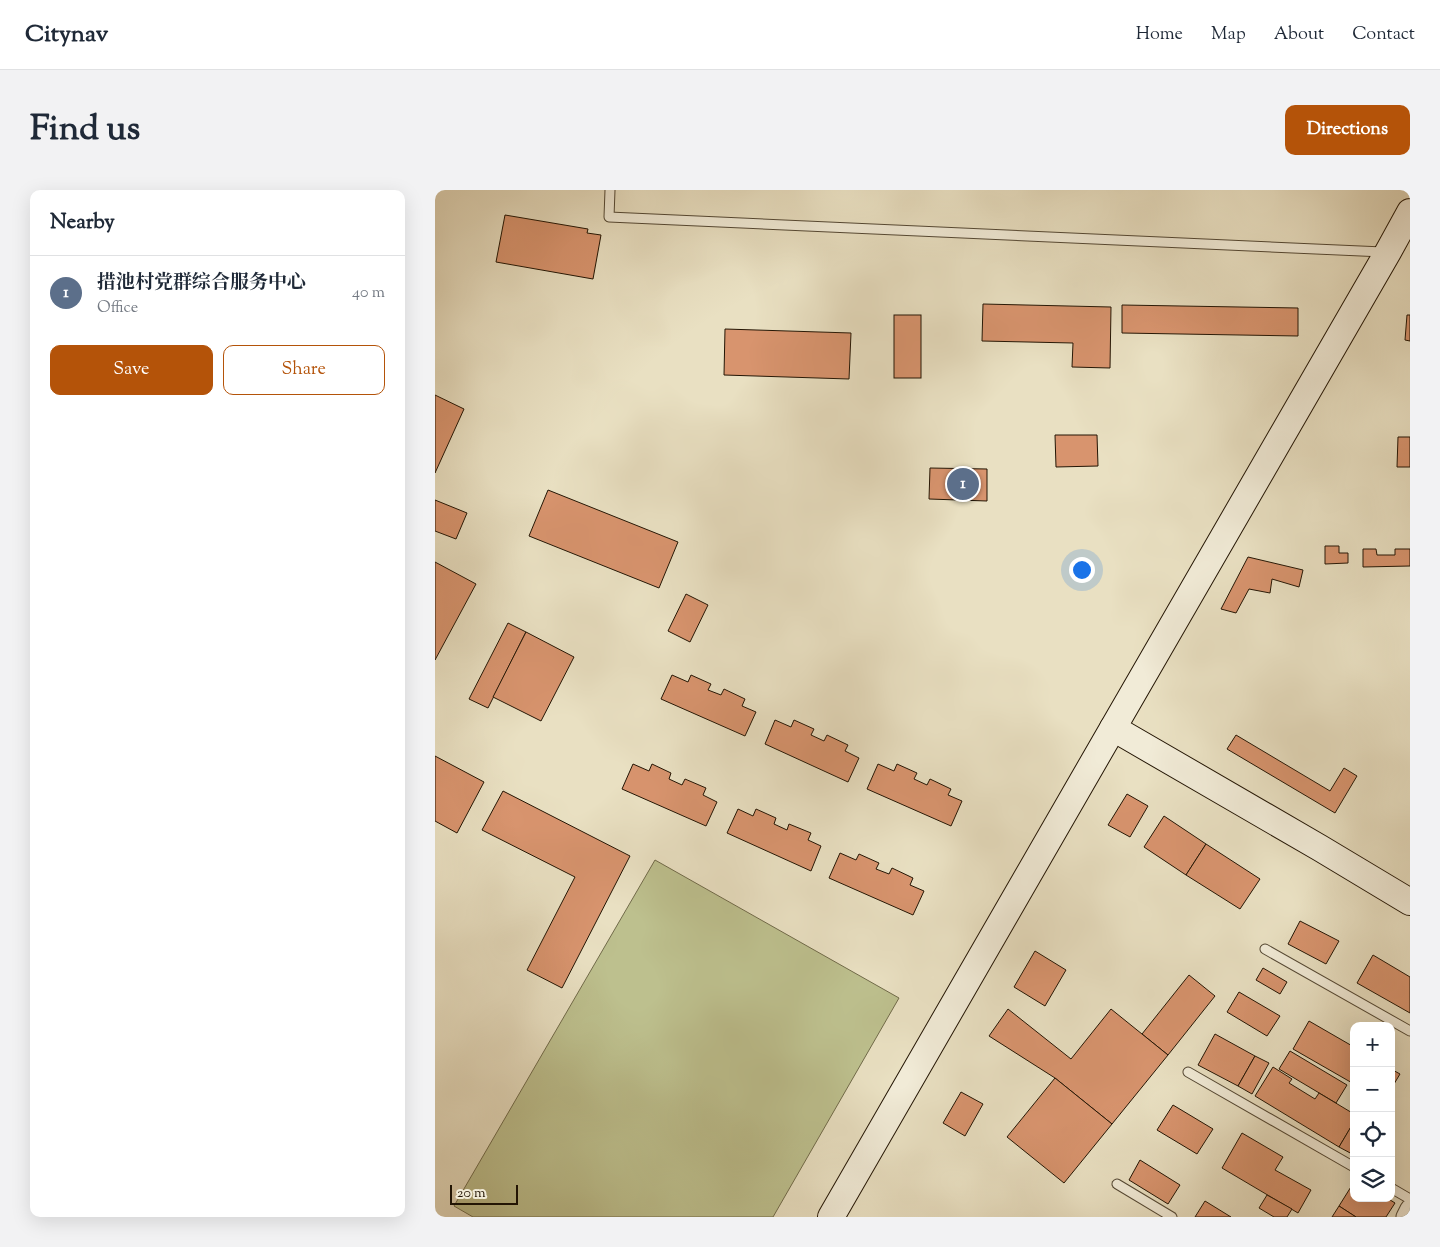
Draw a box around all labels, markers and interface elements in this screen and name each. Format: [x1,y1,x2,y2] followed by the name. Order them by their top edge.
[25,18,108,52] text: Citynav
[1136,22,1183,48] text: Home
[1211,22,1246,48] text: Map
[1274,22,1324,48] text: About
[1352,22,1415,48] text: Contact
[30,105,140,156] text: Find us
[1285,105,1410,155] button: Directions
[50,208,115,238] text: Nearby
[97,270,306,297] text: 措池村党群综合服务中心
[63,282,69,305] text: 1
[352,282,385,305] text: 40 m
[97,297,138,320] text: Office
[50,345,213,395] button: Save
[223,345,385,395] button: Share
[947,465,979,503] pin: 1
[1069,557,1095,583] your location
[1350,1022,1395,1202] map controls
[1350,1022,1395,1067] button: +
[1350,1067,1395,1112] button: −
[1350,1112,1395,1157] button: locate
[1350,1157,1395,1202] button: layers
[450,1182,517,1205] scale bar
[457,1184,486,1204] text: 20 m

